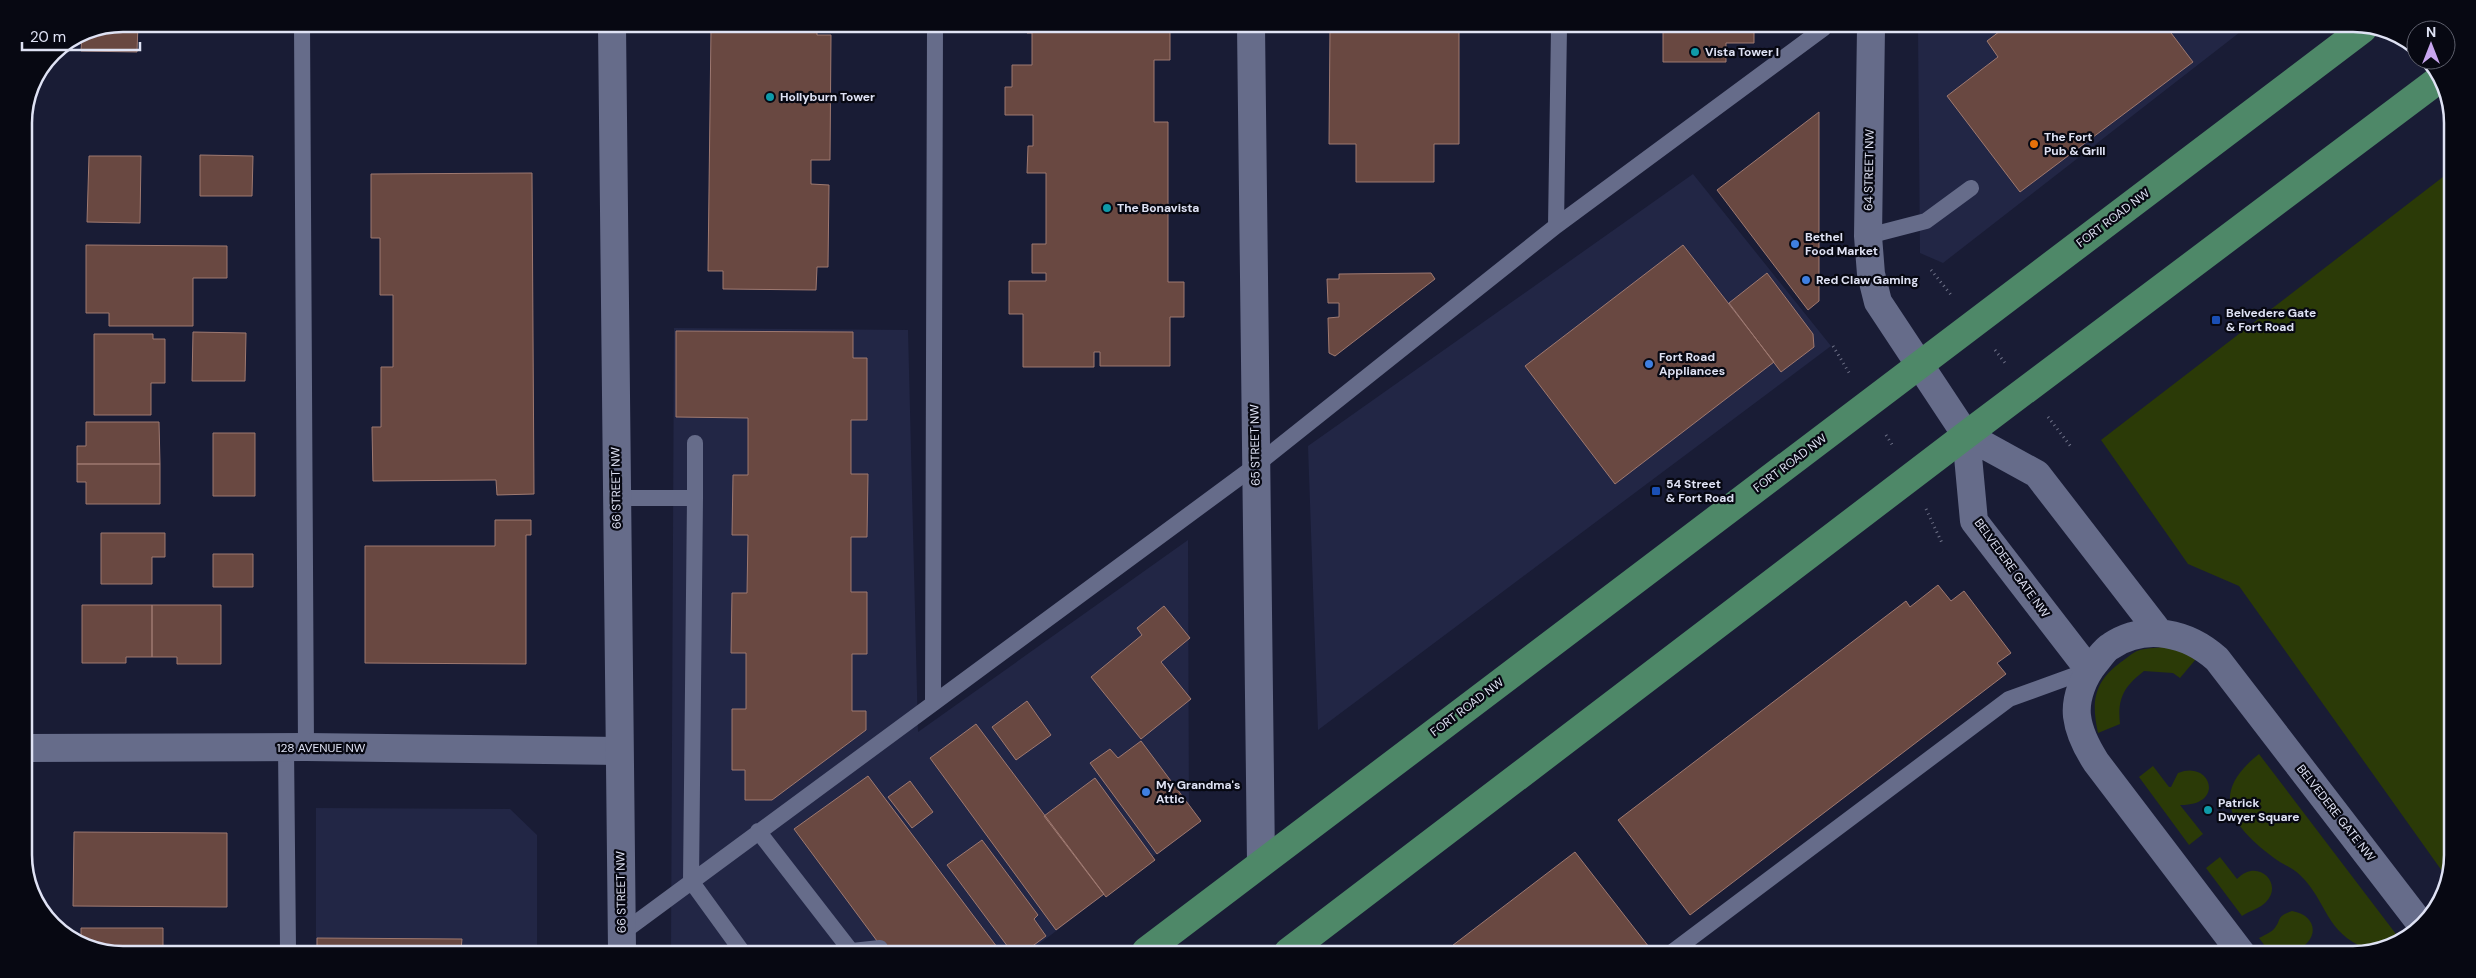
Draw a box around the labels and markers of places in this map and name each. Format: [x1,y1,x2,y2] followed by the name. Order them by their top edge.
[1705,44,1779,60] place label: Vista Tower I
[1689,46,1701,58] marker: Vista Tower I
[780,89,875,105] place label: Hollyburn Tower
[764,91,776,103] marker: Hollyburn Tower
[2044,129,2106,159] place label: The Fort Pub & Grill
[2028,138,2040,150] marker: The Fort Pub & Grill
[1117,200,1199,216] place label: The Bonavista
[1101,202,1113,214] marker: The Bonavista
[1805,229,1878,259] place label: Bethel Food Market
[1789,238,1801,250] marker: Bethel Food Market
[1816,272,1918,288] place label: Red Claw Gaming
[1800,274,1812,286] marker: Red Claw Gaming
[2226,305,2316,335] place label: Belvedere Gate & Fort Road
[2210,314,2222,326] marker: Belvedere Gate & Fort Road
[1659,349,1725,379] place label: Fort Road Appliances
[1643,358,1655,370] marker: Fort Road Appliances
[1666,476,1734,506] place label: 54 Street & Fort Road
[1650,485,1662,497] marker: 54 Street & Fort Road
[1156,777,1240,807] place label: My Grandma's Attic
[1140,786,1152,798] marker: My Grandma's Attic
[2218,795,2300,825] place label: Patrick Dwyer Square
[2202,804,2214,816] marker: Patrick Dwyer Square

